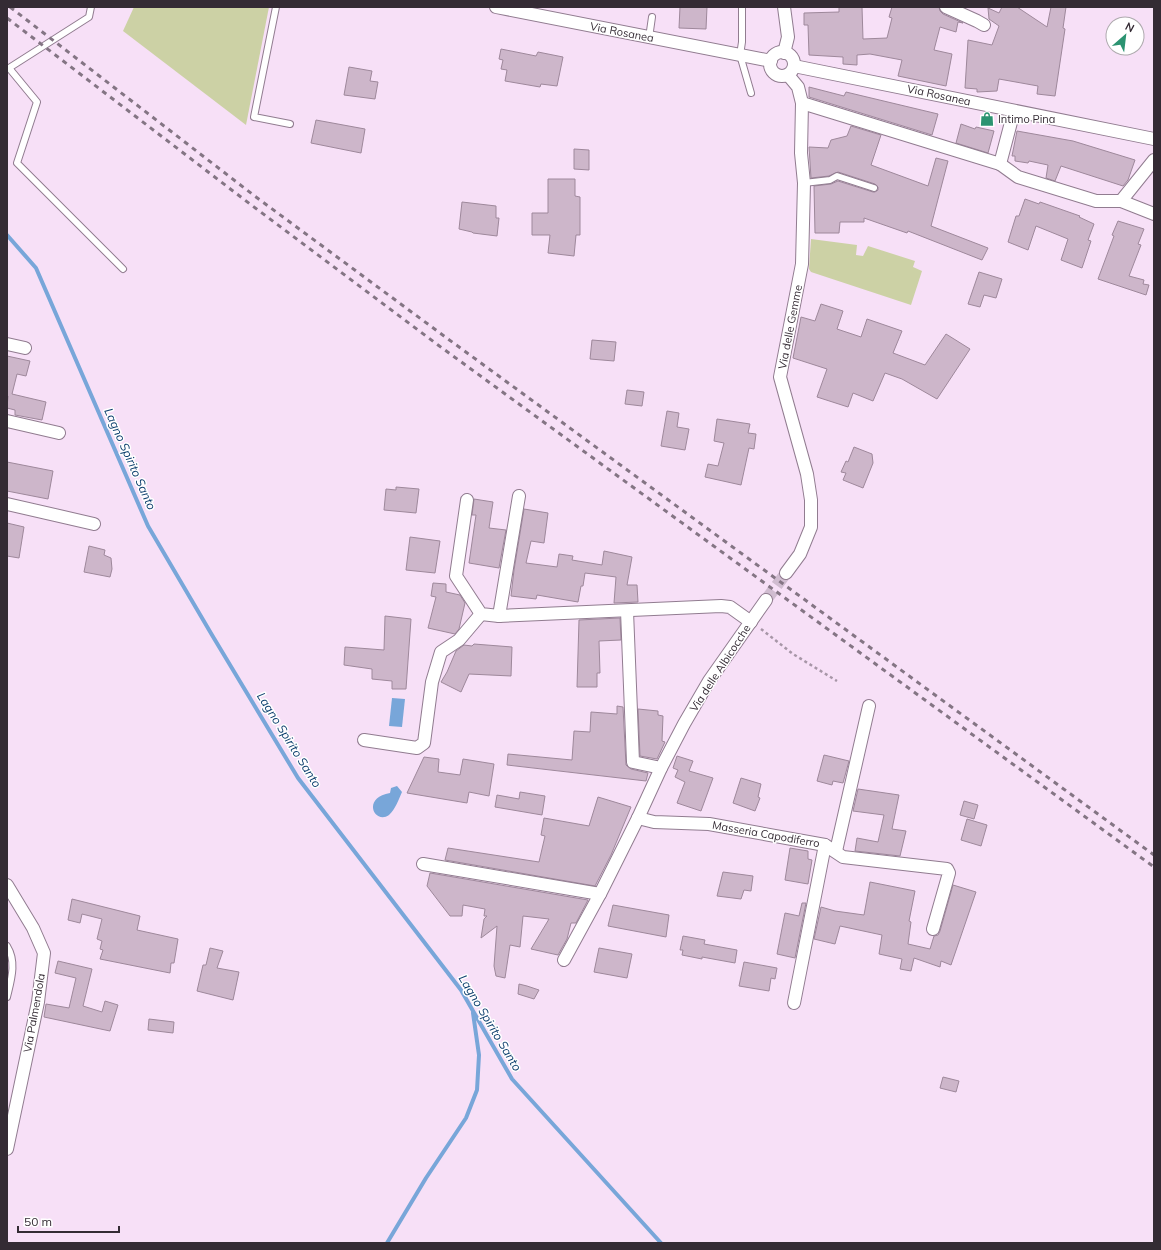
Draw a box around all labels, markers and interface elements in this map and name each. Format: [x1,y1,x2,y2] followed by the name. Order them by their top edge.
[1105,16,1145,56] north arrow
[589,19,655,45] street label: Via Rosanea
[1123,19,1137,35] text: N
[906,81,972,109] street label: Via Rosanea
[979,111,995,127] shop icon: Intimo Pina
[998,112,1055,126] place label: Intimo Pina
[775,284,805,370] street label: Via delle Gemme
[101,406,160,512] water label: Lagno Spirito Santo
[687,622,753,714] street label: Via delle Albicocche
[254,689,325,790] water label: Lagno Spirito Santo
[711,818,821,850] street label: Masseria Capodiferro
[20,972,48,1054] street label: Via Palmendola
[456,972,525,1074] water label: Lagno Spirito Santo
[18,1208,119,1234] scale bar
[24,1214,52,1229] text: 50 m

